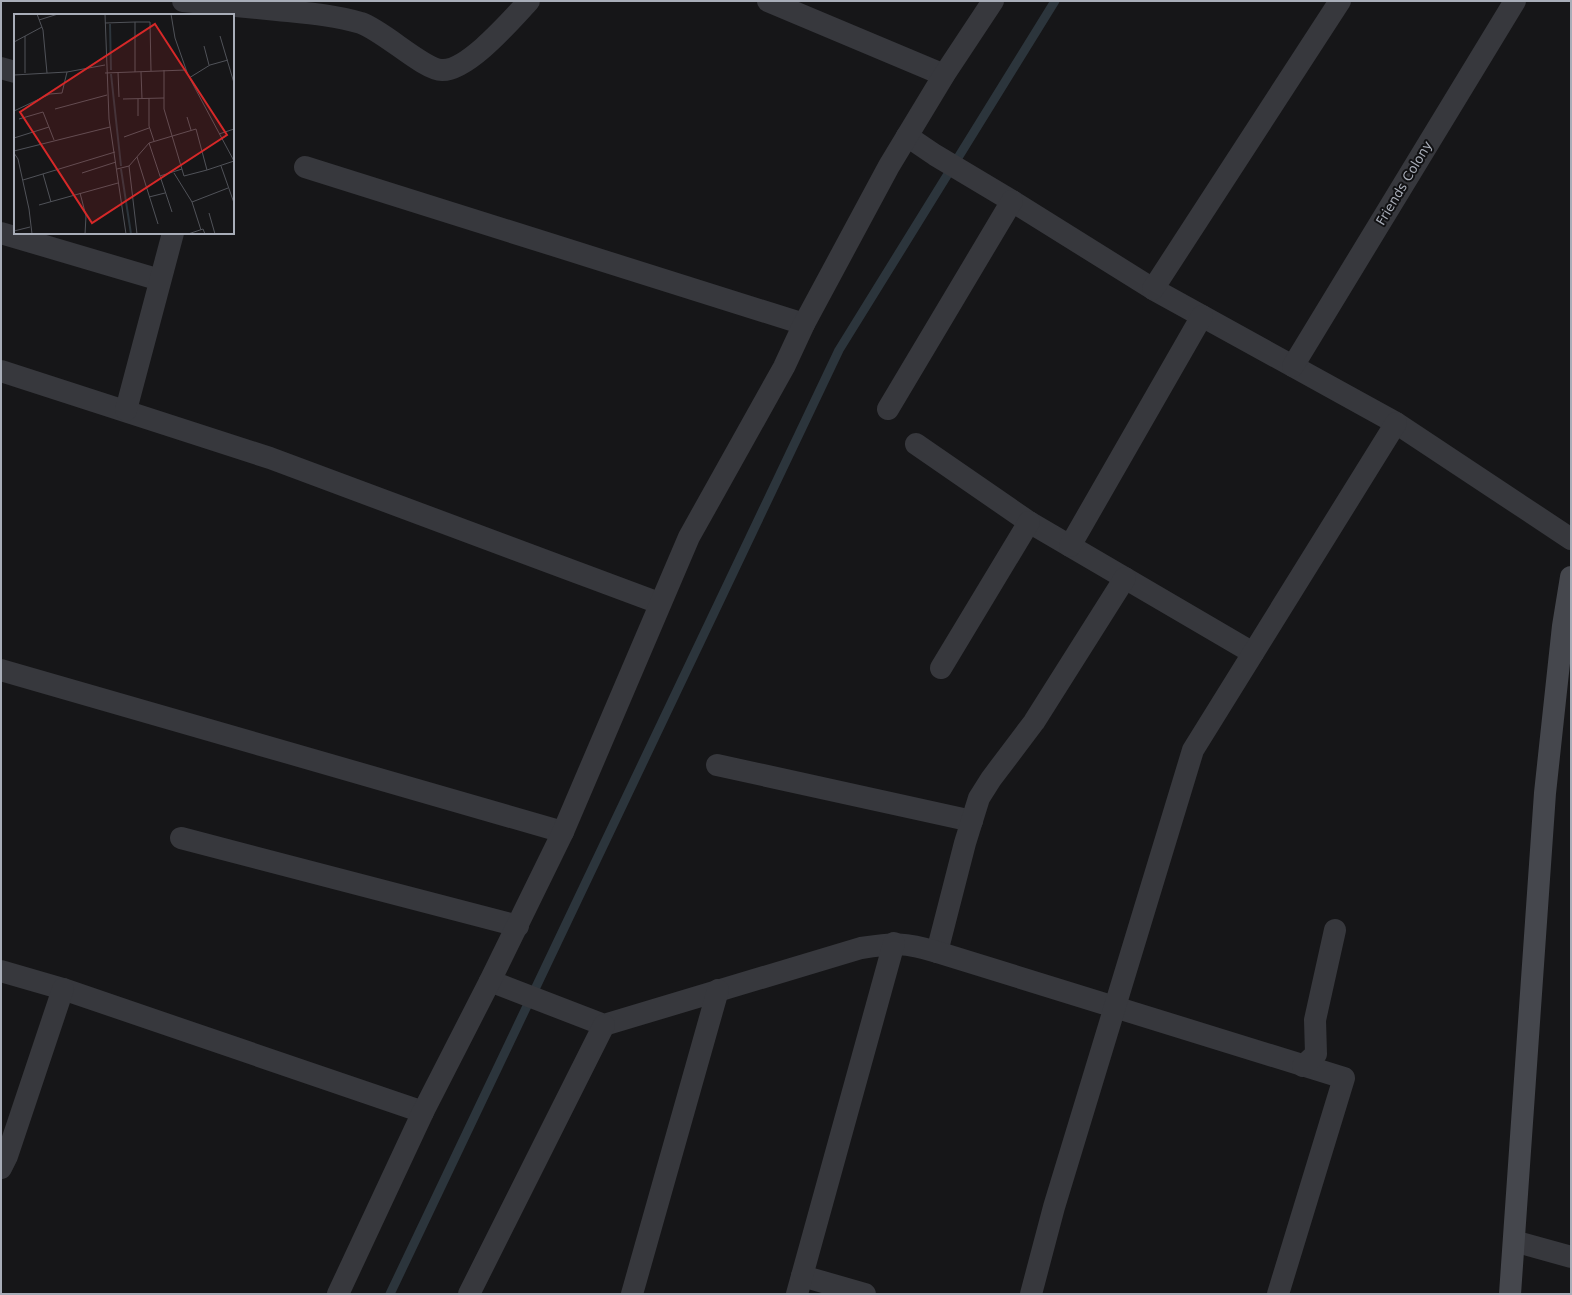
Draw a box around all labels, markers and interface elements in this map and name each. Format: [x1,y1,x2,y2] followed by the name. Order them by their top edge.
[14,14,234,234] inset map
[1373,138,1435,228] street label: Friends Colony

